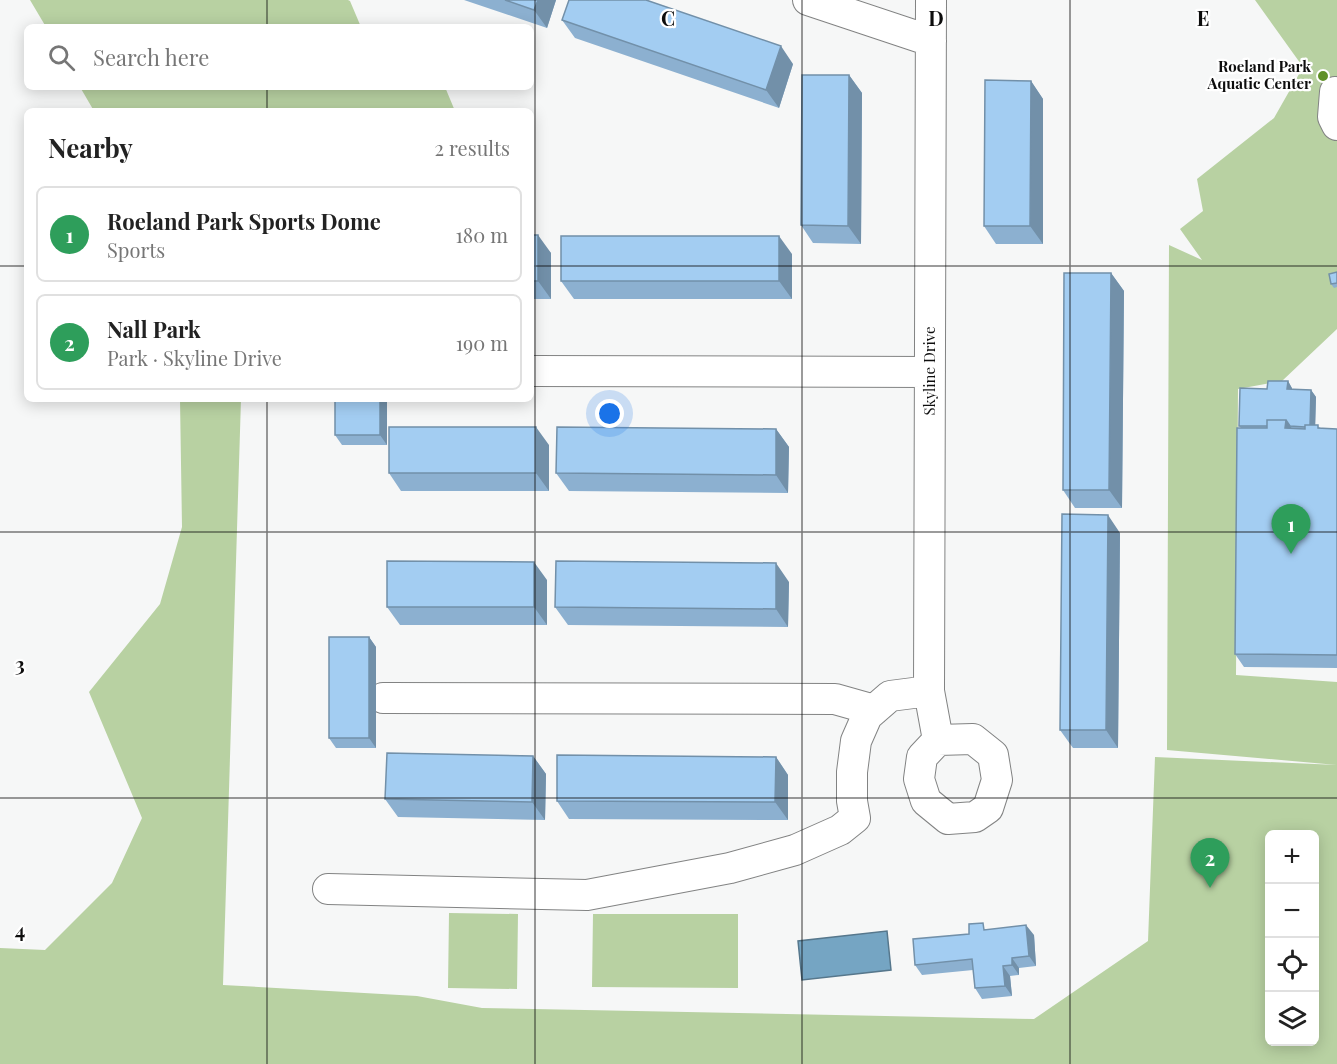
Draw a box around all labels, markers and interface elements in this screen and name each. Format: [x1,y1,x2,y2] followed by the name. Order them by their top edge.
[661,4,675,31] text: C
[928,4,944,31] text: D
[1197,4,1209,31] text: E
[24,24,534,90] search box
[45,41,78,74] icon: search
[93,42,209,72] text: Search here
[1206,56,1311,93] place label: Roeland Park Aquatic Center
[1316,69,1330,83] marker: Roeland Park Aquatic Center
[48,130,133,165] text: Nearby
[435,134,510,161] text: 2 results
[107,206,381,236] text: Roeland Park Sports Dome
[66,221,73,248] text: 1
[455,221,508,248] text: 180 m
[107,236,165,263] text: Sports
[107,314,201,344] text: Nall Park
[919,326,939,416] street label: Skyline Drive
[64,329,75,356] text: 2
[456,329,508,356] text: 190 m
[107,344,282,371] text: Park · Skyline Drive
[595,399,624,428] your location
[1272,504,1310,554] pin: 1
[15,650,25,677] text: 3
[1265,830,1319,1046] map controls
[1265,830,1319,884] button: +
[1190,838,1230,888] pin: 2
[1265,884,1319,938] button: −
[15,916,25,943] text: 4
[1265,938,1319,992] button: locate
[1265,992,1319,1046] button: layers

